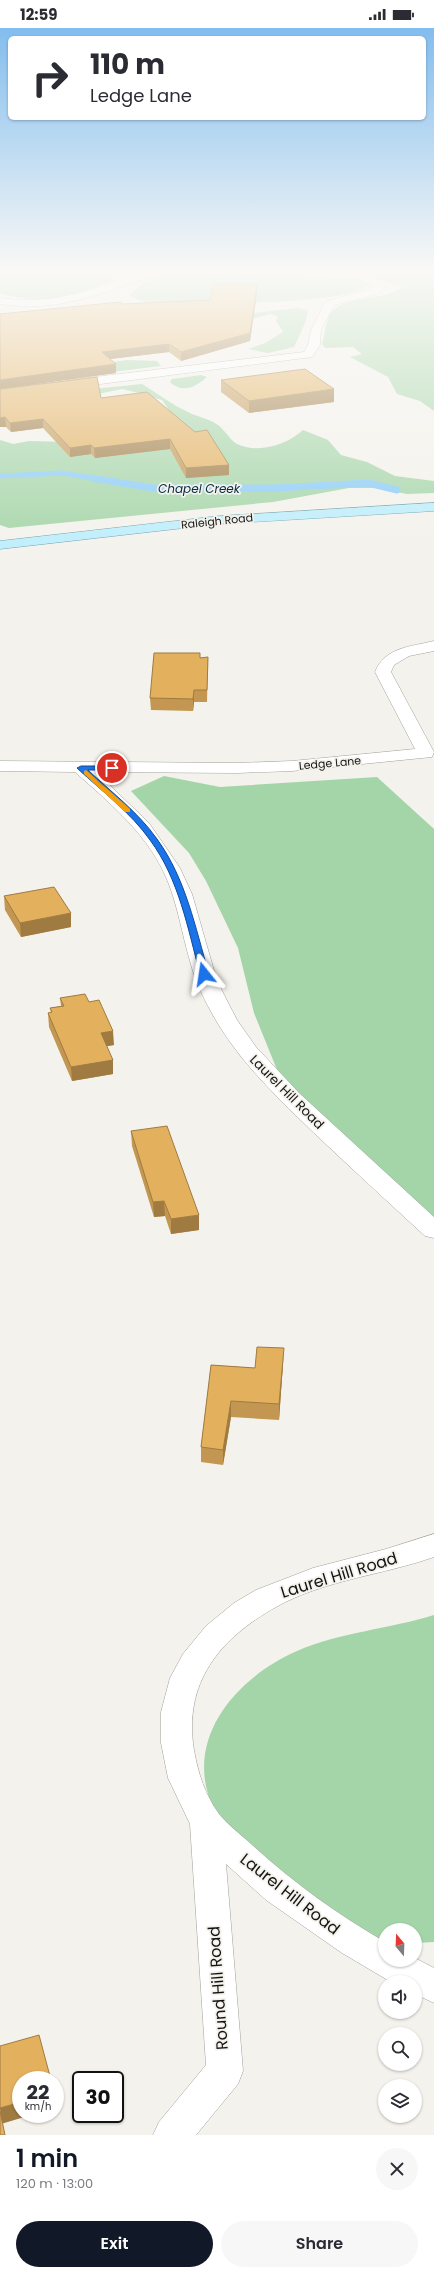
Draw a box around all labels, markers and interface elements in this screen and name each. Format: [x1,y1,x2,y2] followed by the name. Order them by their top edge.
[20,4,57,25] text: 12:59
[90,45,165,84] text: 110 m
[24,52,76,104] icon: right
[90,83,192,108] text: Ledge Lane
[158,480,241,497] water label: Chapel Creek
[180,509,254,533] street label: Raleigh Road
[95,751,129,785] pin
[298,752,362,774] street label: Ledge Lane
[101,757,123,779] icon: arrive
[183,953,225,995] position arrow
[246,1051,328,1133] street label: Laurel Hill Road
[278,1546,400,1604] street label: Laurel Hill Road
[235,1848,345,1940] street label: Laurel Hill Road
[378,1923,422,1967] north arrow
[378,1923,422,2123] map controls
[202,1925,234,2051] street label: Round Hill Road
[378,1975,422,2019] button: sound
[378,2027,422,2071] button: search
[72,2071,124,2123] speed limit sign: 30
[27,2078,49,2106] text: 22
[378,2079,422,2123] button: layers
[25,2099,51,2114] text: km/h
[16,2142,78,2175] text: 1 min
[376,2148,418,2190] button: close
[16,2174,93,2193] text: 120 m · 13:00
[16,2221,213,2267] button: Exit
[221,2221,418,2267] button: Share

